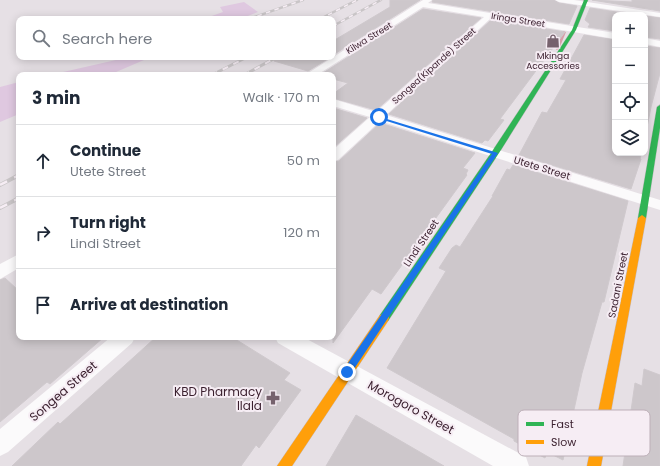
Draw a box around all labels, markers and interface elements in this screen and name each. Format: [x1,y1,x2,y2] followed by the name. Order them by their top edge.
[490,10,546,30] street label: Iringa Street
[612,12,648,156] map controls
[612,12,648,48] button: +
[16,16,336,60] search box
[344,19,394,57] street label: Kilwa Street
[390,25,478,107] street label: Songea(Kipande) Street
[30,27,52,49] icon: search
[62,28,152,49] text: Search here
[545,33,561,49] shop icon: Mkinga Accessories
[612,48,648,84] button: −
[526,50,580,72] place label: Mkinga Accessories
[612,84,648,120] button: locate
[32,86,80,110] text: 3 min
[243,88,320,107] text: Walk · 170 m
[370,108,388,126] route start
[612,120,648,156] button: layers
[70,140,141,161] text: Continue
[32,150,54,172] icon: ahead
[287,151,320,170] text: 50 m
[512,152,572,184] street label: Utete Street
[70,162,146,181] text: Utete Street
[70,212,146,233] text: Turn right
[400,216,443,270] street label: Lindi Street
[32,222,54,244] icon: right
[283,223,320,242] text: 120 m
[70,234,141,253] text: Lindi Street
[604,250,632,319] street label: Sadani Street
[32,294,54,316] icon: arrive
[70,294,228,315] text: Arrive at destination
[26,357,100,425] street label: Songea Street
[338,363,356,381] route end
[365,376,457,438] street label: Morogoro Street
[174,383,262,414] place label: KBD Pharmacy Ilala
[265,390,281,406] pharmacy icon: KBD Pharmacy Ilala
[518,410,650,456] legend
[551,416,574,432] text: Fast
[551,434,576,450] text: Slow

